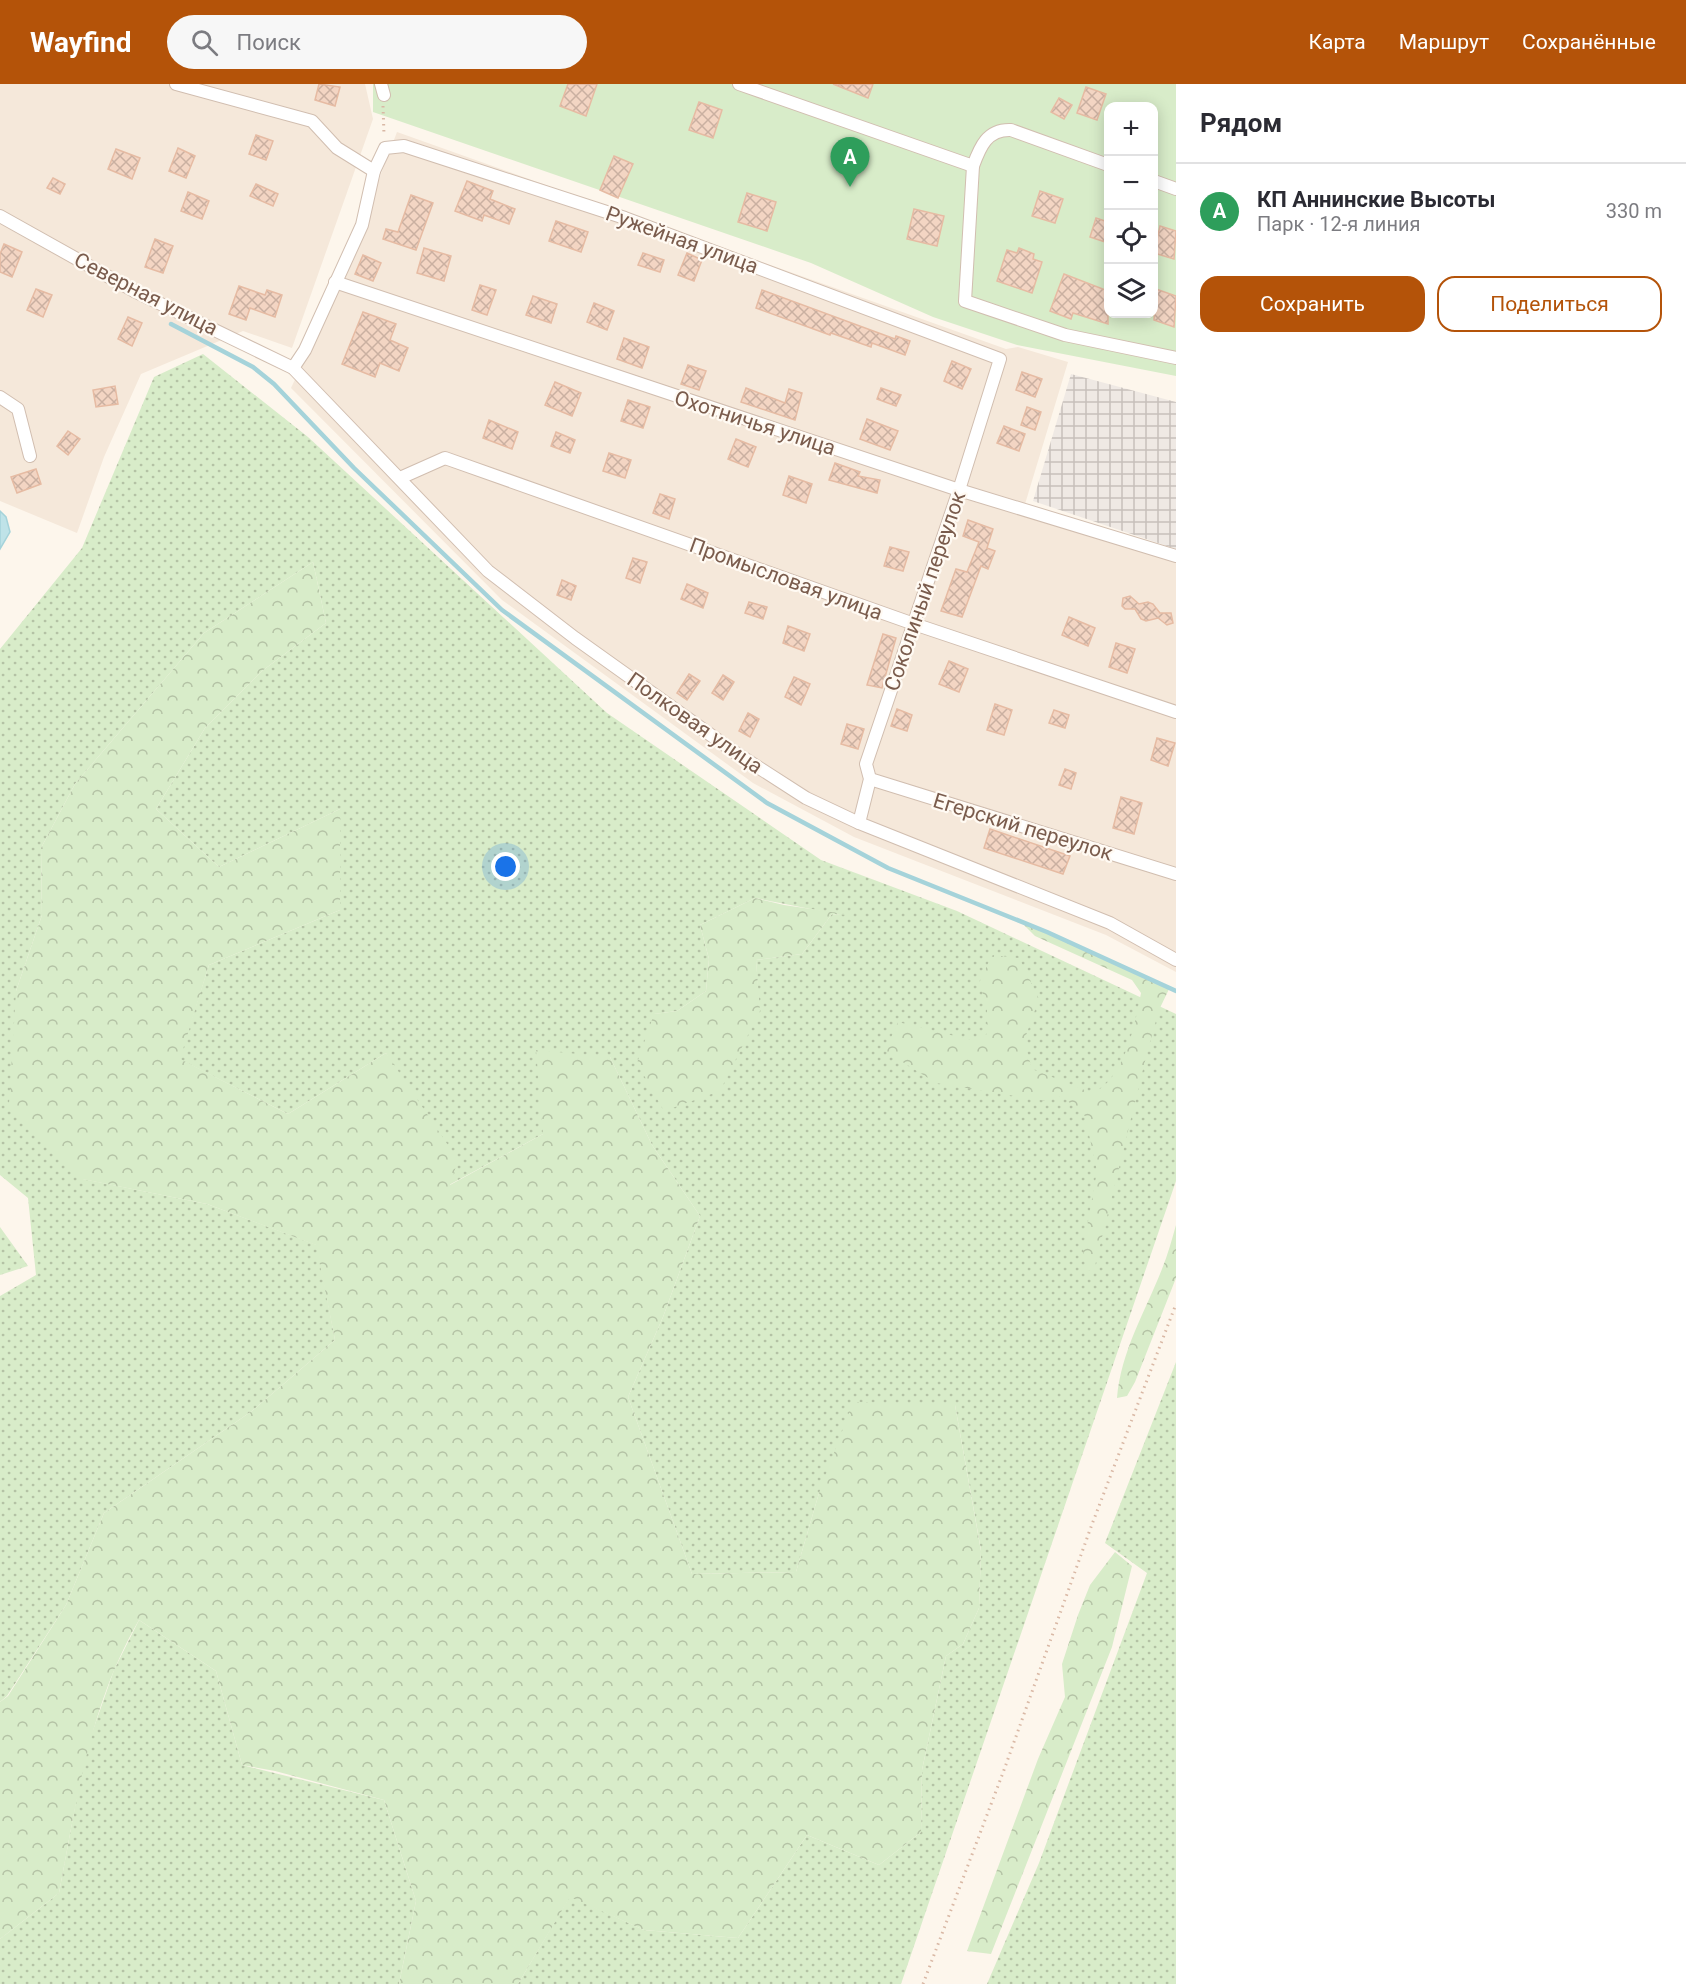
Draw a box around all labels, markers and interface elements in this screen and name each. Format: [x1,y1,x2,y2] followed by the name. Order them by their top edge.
[167,15,587,69] search box
[30,26,131,59] text: Wayfind
[188,26,221,59] icon: search
[236,30,301,55] text: Поиск
[1309,30,1366,54] text: Карта
[1399,30,1489,54] text: Маршрут
[1522,30,1656,54] text: Сохранённые
[1104,102,1158,318] map controls
[1104,102,1158,156] button: +
[1200,108,1282,138] text: Рядом
[830,138,870,187] pin: A
[1104,156,1158,210] button: −
[1257,187,1495,212] text: КП Аннинские Высоты
[1213,199,1226,223] text: A
[1606,199,1662,223] text: 330 m
[603,201,761,279] street label: Ружейная улица
[1104,210,1158,264] button: locate
[1257,212,1420,236] text: Парк · 12-я линия
[70,248,222,340] street label: Северная улица
[1104,264,1158,318] button: layers
[1200,276,1425,332] button: Сохранить
[1437,276,1662,332] button: Поделиться
[671,386,839,460] street label: Охотничья улица
[880,487,971,694] street label: Соколиный переулок
[686,533,886,625] street label: Промысловая улица
[623,667,767,779] street label: Полковая улица
[930,788,1116,866] street label: Егерский переулок
[491,852,520,881] your location

